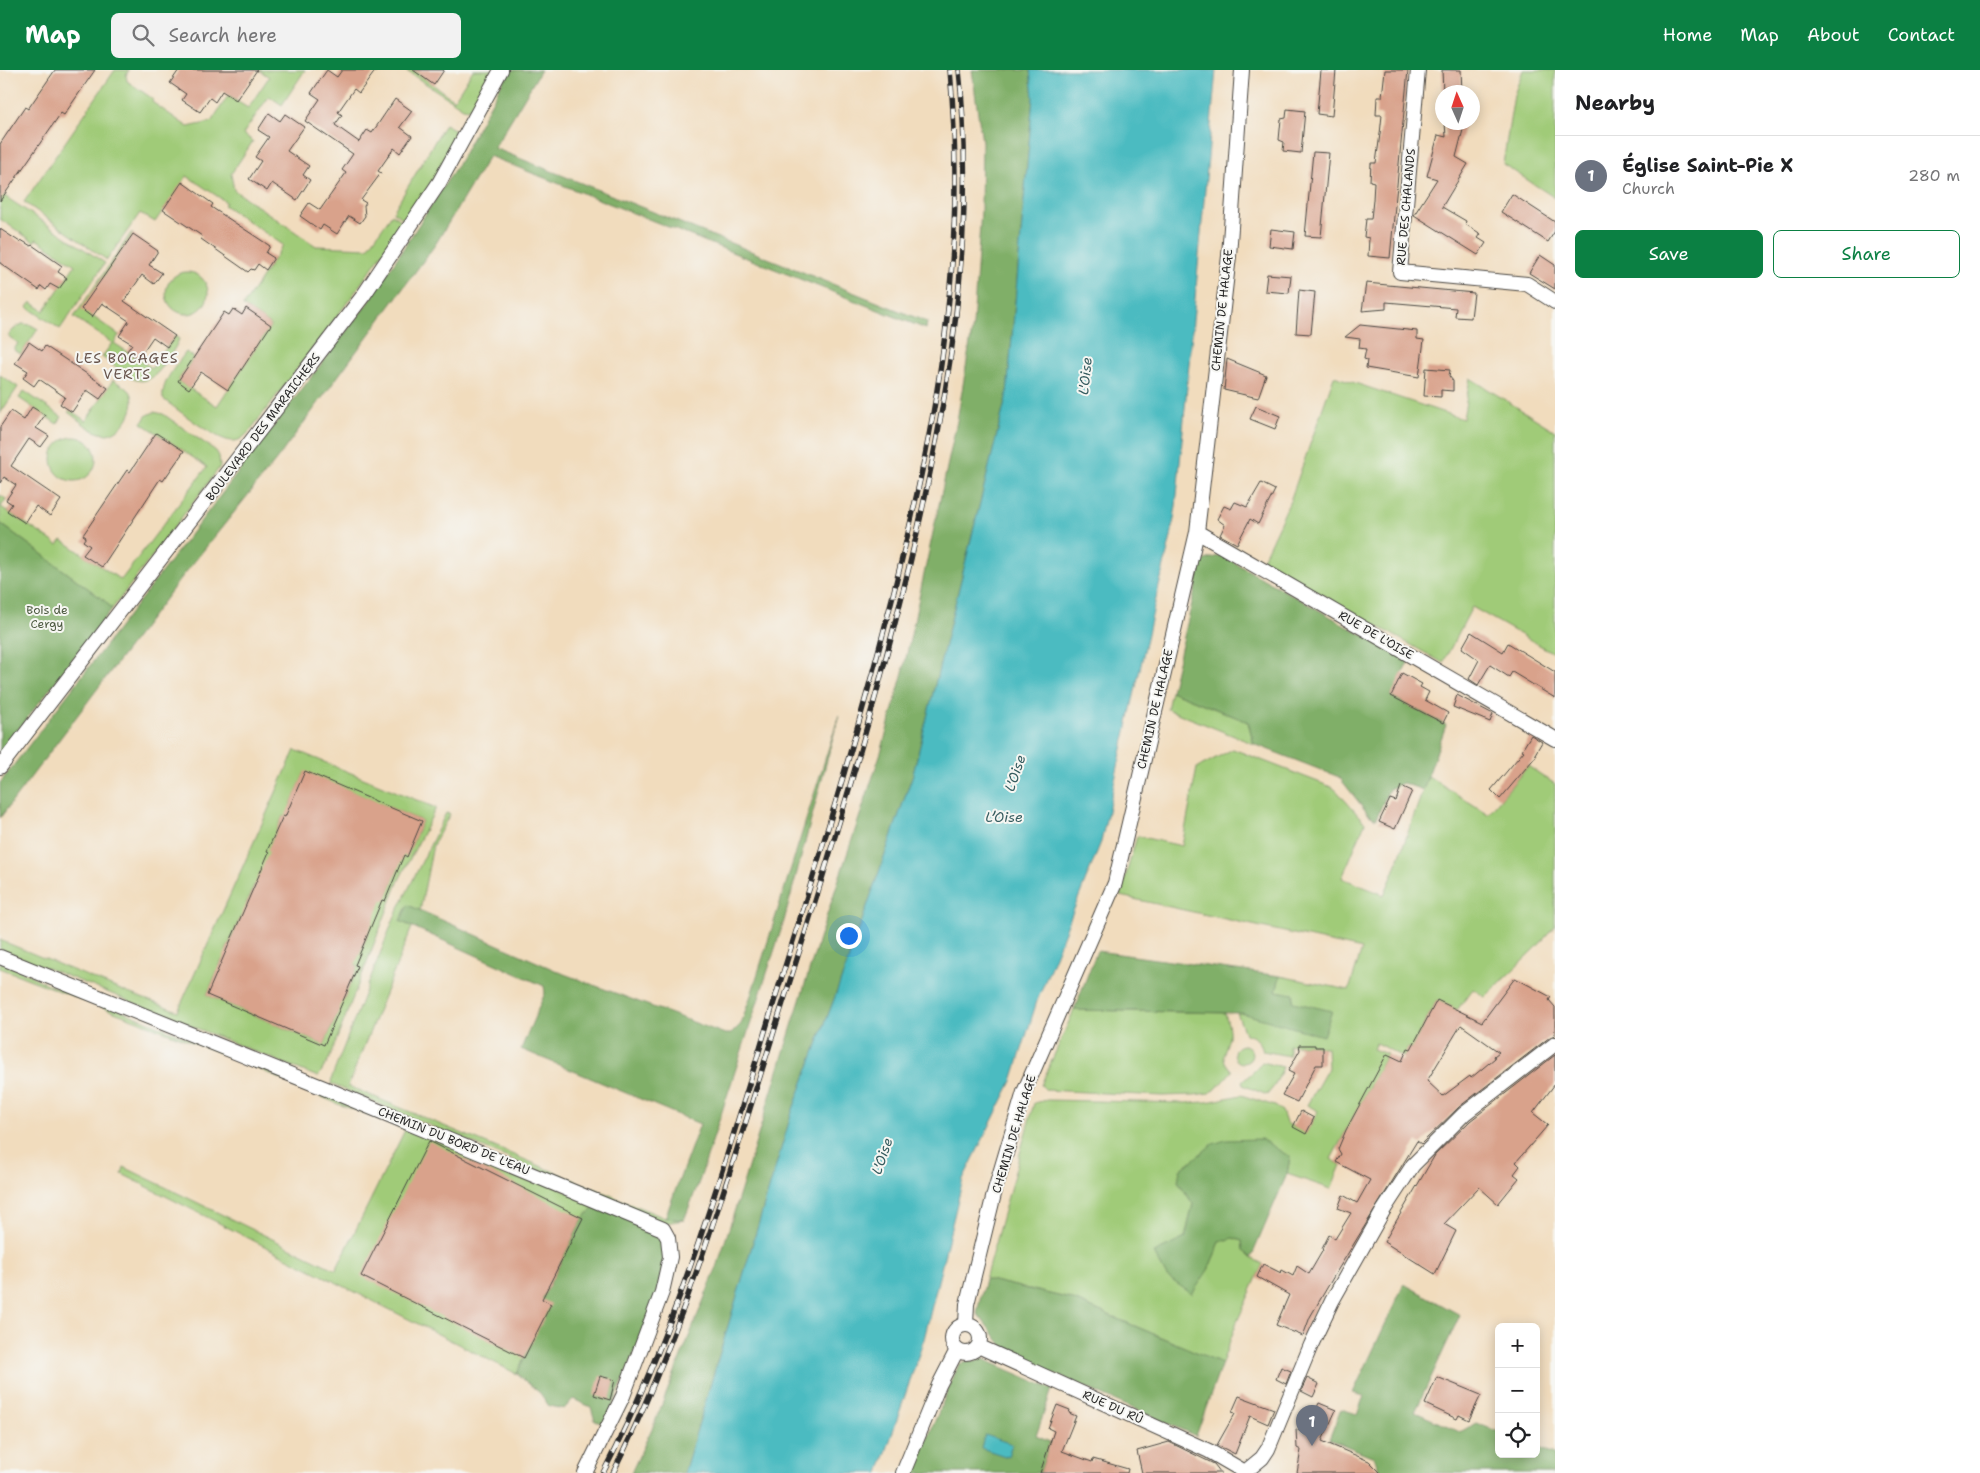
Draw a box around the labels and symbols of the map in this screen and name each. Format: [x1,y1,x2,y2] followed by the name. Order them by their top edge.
[1435,85,1480,130] north arrow
[1393,148,1419,266] street label: RUE DES CHALANDS
[1208,248,1236,372] street label: CHEMIN DE HALAGE
[76,349,178,383] district label: LES BOCAGES VERTS
[202,350,324,504] street label: BOULEVARD DES MARAICHERS
[1074,356,1096,396] water label: L'Oise
[26,602,68,632] park label: Bois de Cergy
[1336,607,1416,663] street label: RUE DE L'OISE
[1133,647,1177,771] street label: CHEMIN DE HALAGE
[1000,752,1030,794] water label: L'Oise
[985,808,1023,826] water label: L’Oise
[836,923,862,949] your location
[988,1073,1040,1195] street label: CHEMIN DE HALAGE
[376,1103,532,1179] street label: CHEMIN DU BORD DE L'EAU
[867,1135,897,1177] water label: L'Oise
[1080,1387,1146,1427] street label: RUE DU RÛ
[1296,1405,1328,1446] pin: 1

